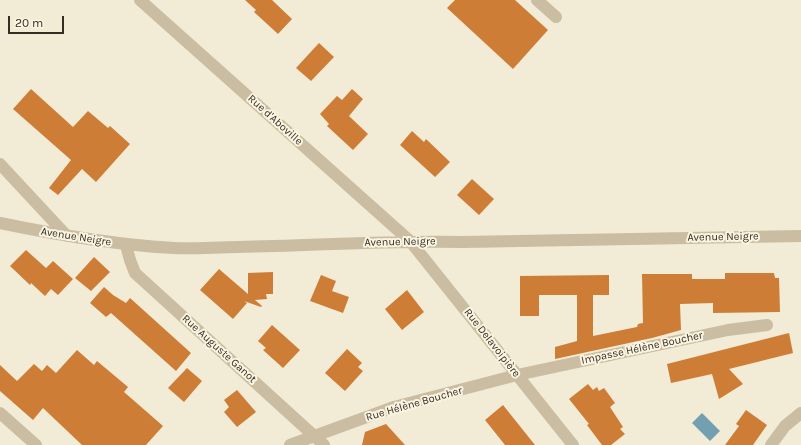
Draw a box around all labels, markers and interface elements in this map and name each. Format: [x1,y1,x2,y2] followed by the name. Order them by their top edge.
[10,8,66,34] scale bar
[15,16,43,30] text: 20 m
[245,92,305,148] street label: Rue d'Aboville
[40,225,112,249] street label: Avenue Neigre
[687,230,759,244] street label: Avenue Neigre
[364,235,436,249] street label: Avenue Neigre
[461,306,523,380] street label: Rue Delavoipière
[179,312,259,386] street label: Rue Auguste Ganot
[580,329,704,367] street label: Impasse Hélène Boucher
[364,384,464,424] street label: Rue Hélène Boucher

